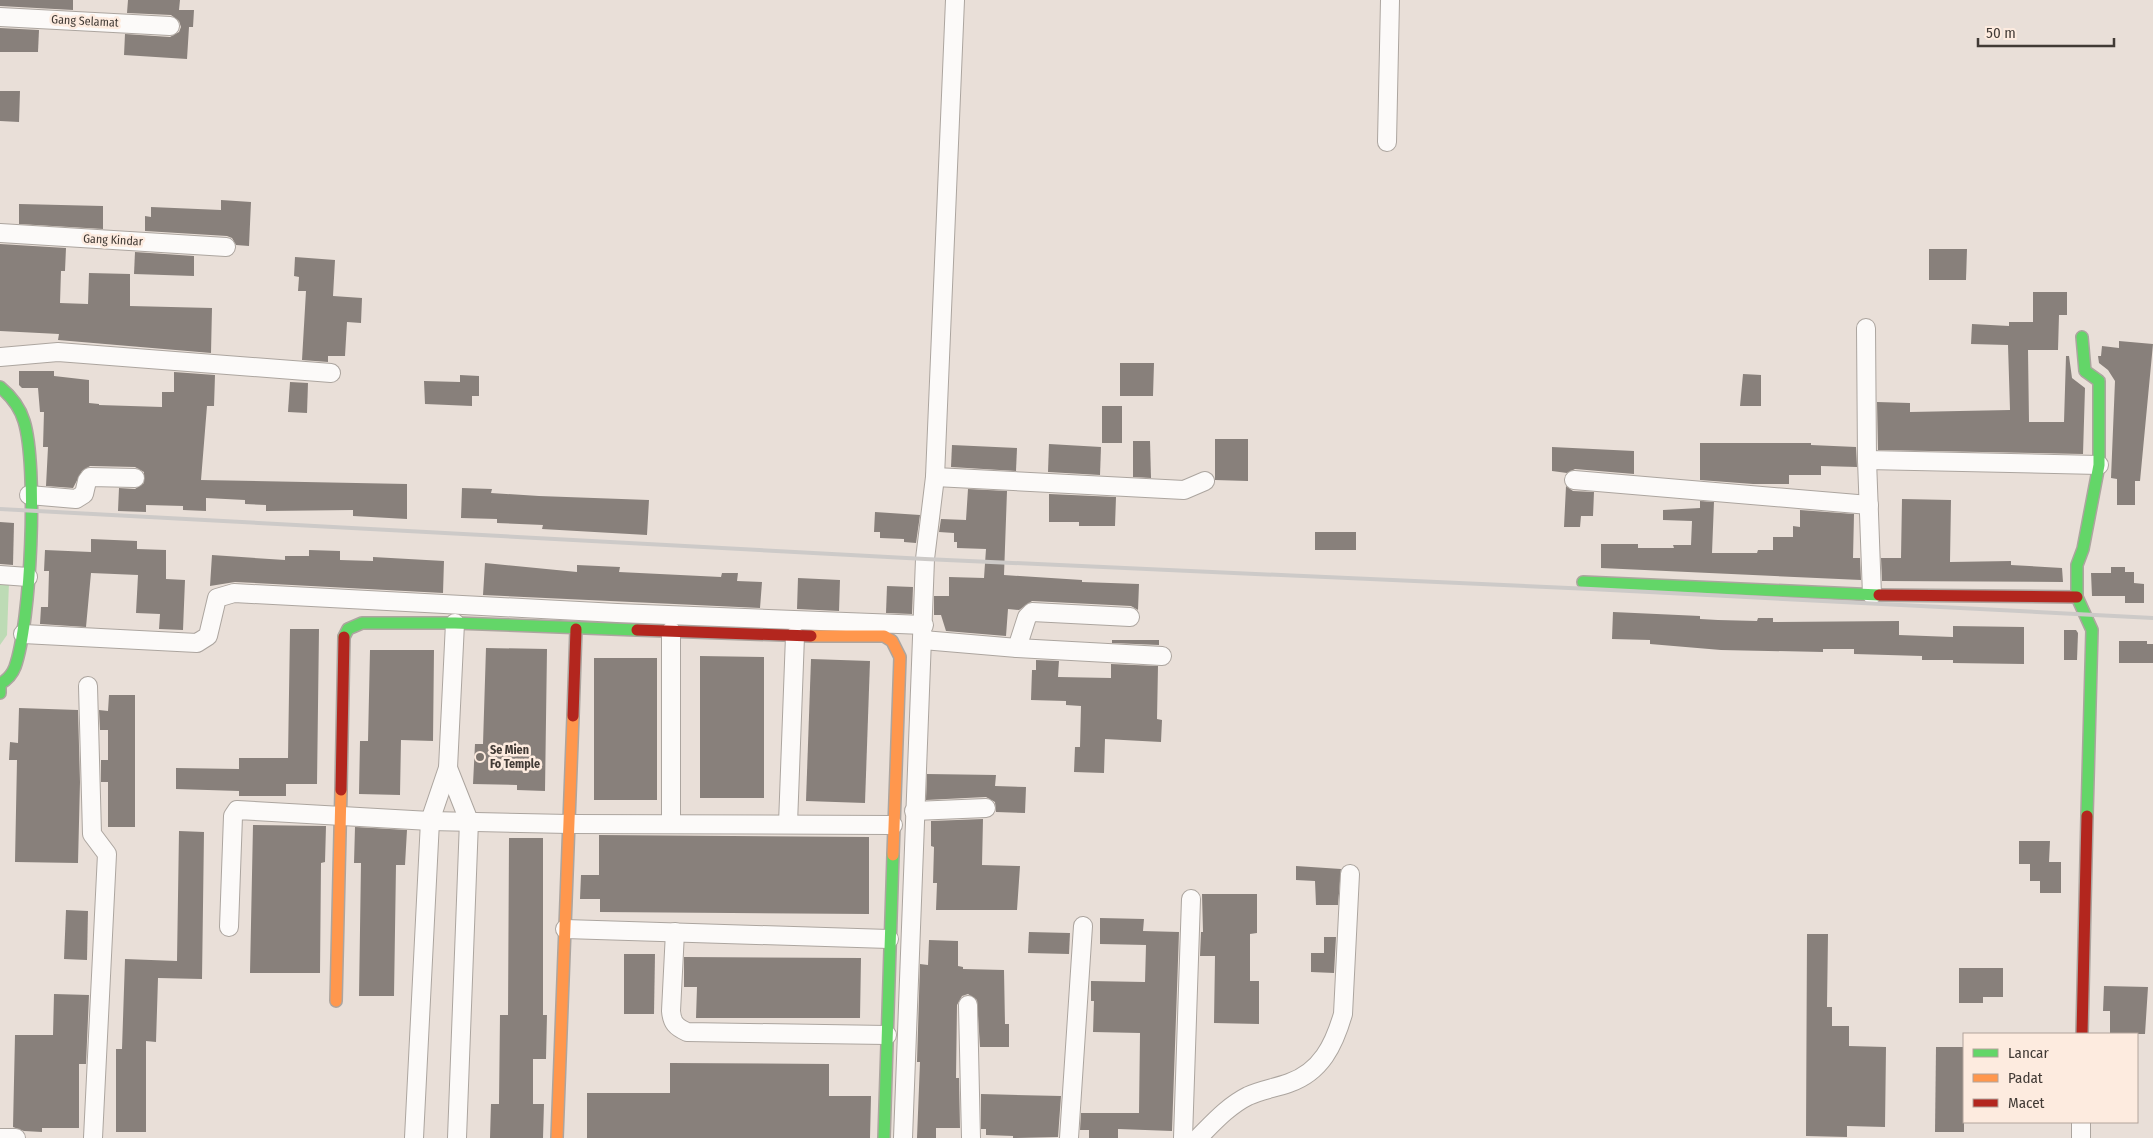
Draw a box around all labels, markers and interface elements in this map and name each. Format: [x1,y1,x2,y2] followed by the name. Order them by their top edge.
[51,12,119,30] street label: Gang Selamat
[1978,15,2114,47] scale bar
[1986,24,2016,42] text: 50 m
[83,231,144,249] street label: Gang Kindar
[490,743,540,771] place label: Se Mien Fo Temple
[474,751,486,763] marker: Se Mien Fo Temple
[1963,1033,2138,1123] legend
[2008,1044,2049,1062] text: Lancar
[2008,1069,2043,1087] text: Padat
[2008,1094,2045,1112] text: Macet

